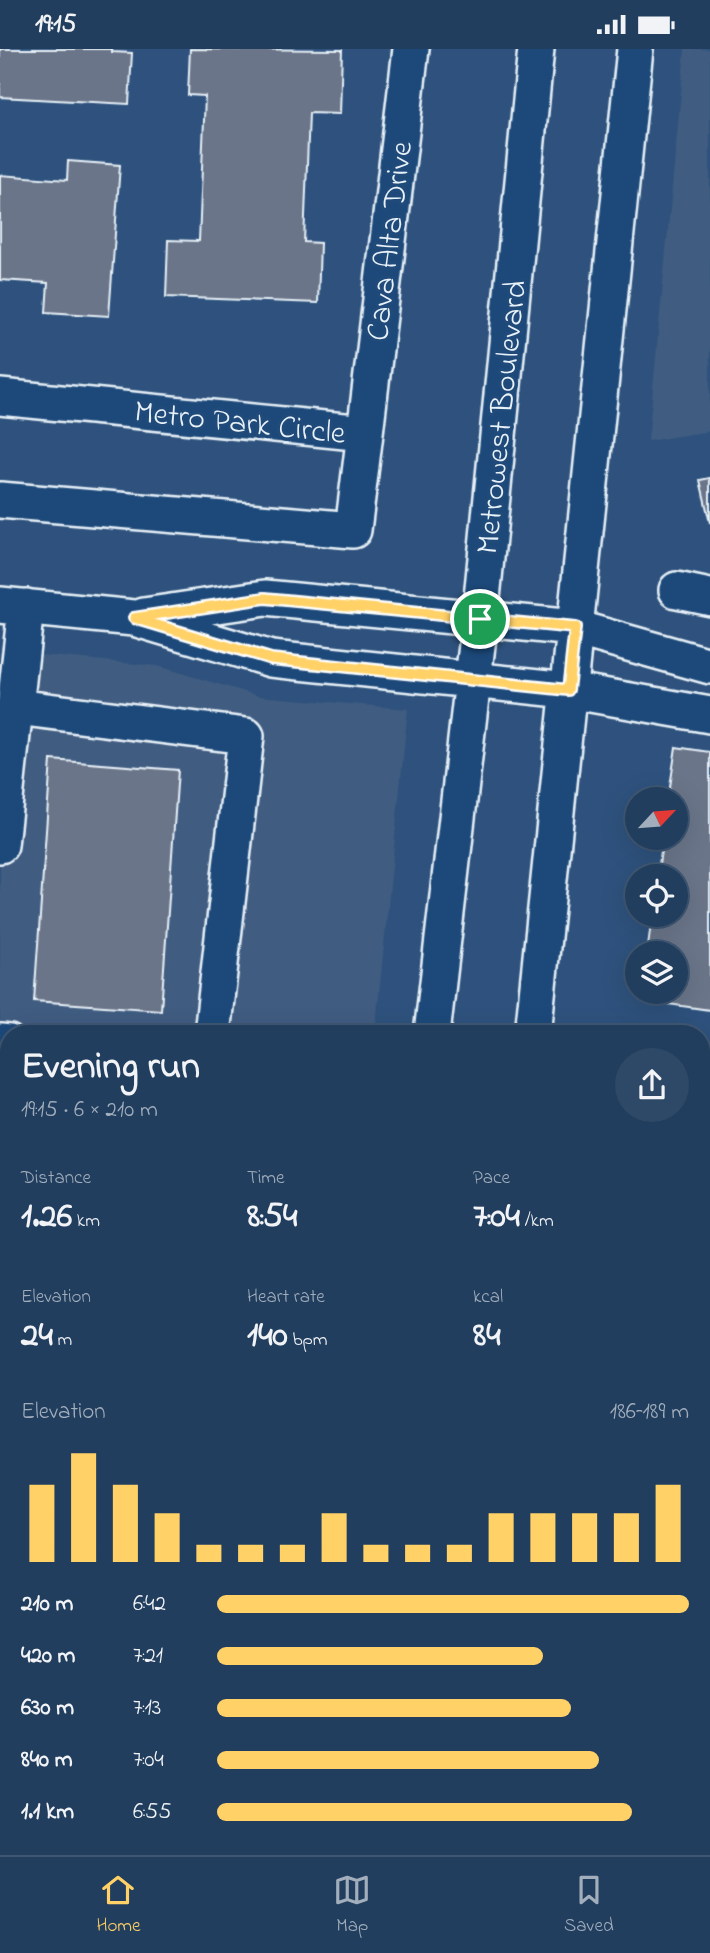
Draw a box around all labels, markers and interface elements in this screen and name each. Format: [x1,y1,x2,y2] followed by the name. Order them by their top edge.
[35,6,76,44] text: 19:15
[356,138,427,344] street label: Cava Alta Drive
[466,278,541,557] street label: Metrowest Boulevard
[132,390,348,459] street label: Metro Park Circle
[450,589,510,649] pin
[461,600,499,638] icon: arrive
[625,787,688,851] north arrow
[625,787,688,1004] map controls
[625,864,688,927] button: locate
[625,941,688,1004] button: layers
[21,1040,200,1096] text: Evening run
[615,1048,689,1122] button: share
[21,1094,158,1127] text: 19:15 · 6 × 210 m
[21,1165,91,1192] text: Distance
[247,1165,285,1192] text: Time
[473,1165,510,1192] text: Pace
[21,1192,72,1243] text: 1.26
[247,1192,298,1243] text: 8:54
[473,1192,520,1243] text: 7:04
[72,1208,100,1235] text: km
[520,1208,554,1235] text: /km
[21,1284,91,1311] text: Elevation
[247,1284,325,1311] text: Heart rate
[473,1284,503,1311] text: kcal
[21,1311,53,1362] text: 24
[247,1311,288,1362] text: 140
[473,1311,501,1362] text: 84
[53,1327,72,1354] text: m
[288,1327,328,1354] text: bpm
[21,1396,106,1429] text: Elevation
[610,1396,689,1429] text: 186–189 m
[21,1588,73,1621] text: 210 m
[133,1588,166,1621] text: 6:42
[21,1640,75,1673] text: 420 m
[133,1640,163,1673] text: 7:21
[21,1692,74,1725] text: 630 m
[133,1692,161,1725] text: 7:13
[21,1744,73,1777] text: 840 m
[133,1744,164,1777] text: 7:04
[21,1796,74,1829] text: 1.1 km
[133,1796,171,1829] text: 6:55
[96,1871,141,1940] tab: Home
[333,1871,371,1940] tab: Map
[564,1871,614,1940] tab: Saved

